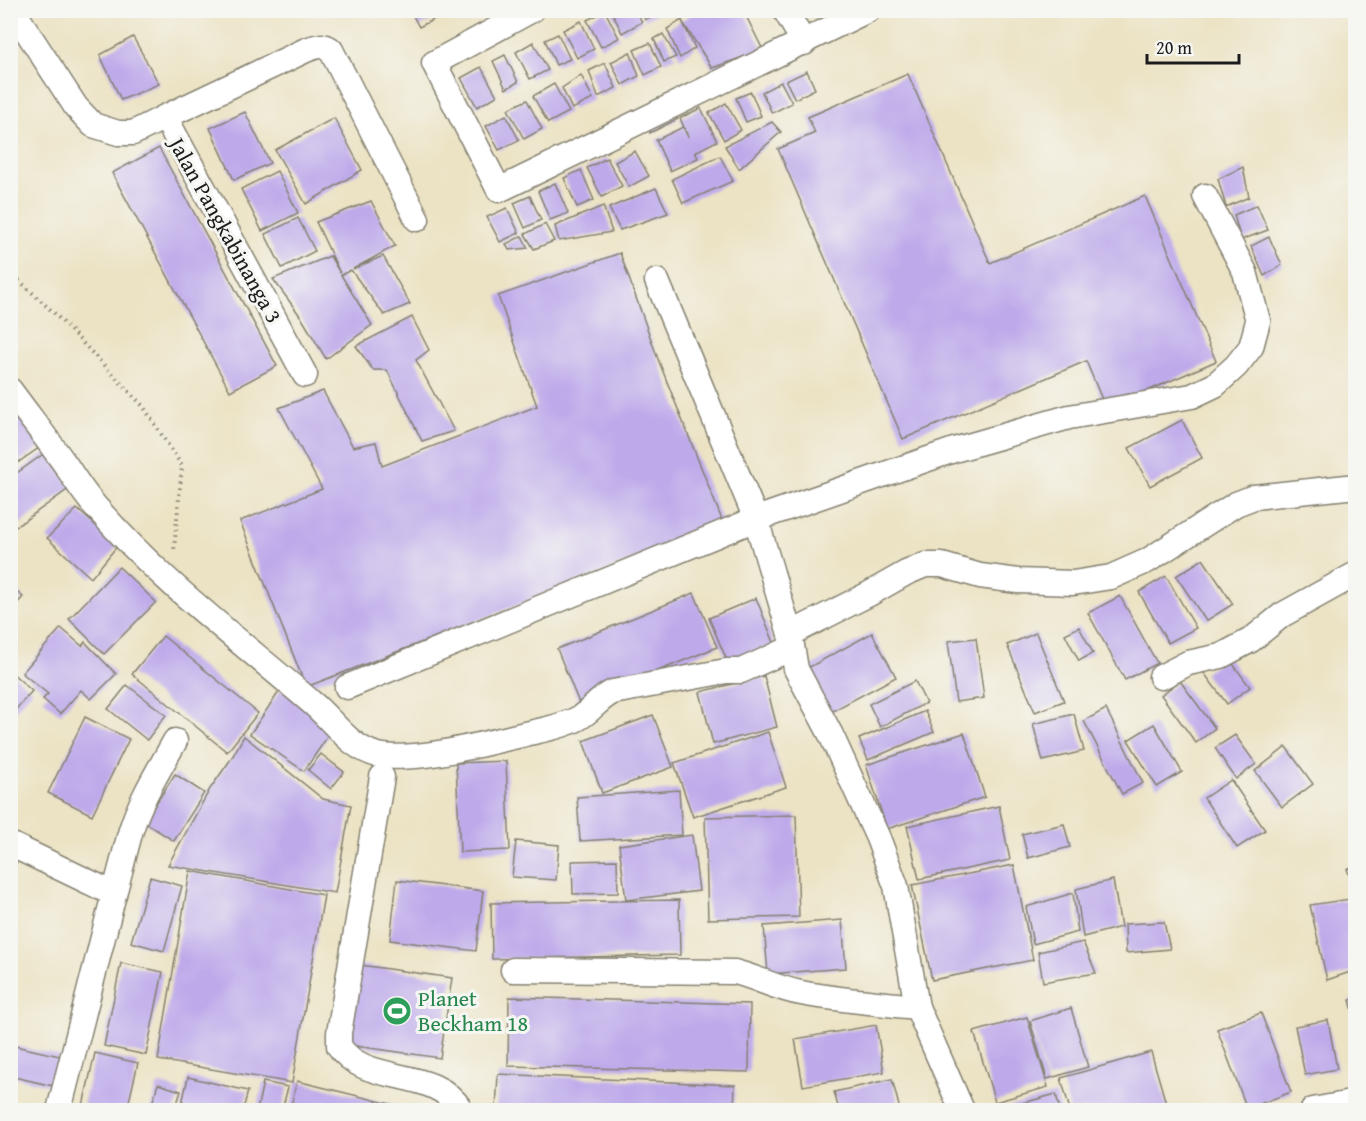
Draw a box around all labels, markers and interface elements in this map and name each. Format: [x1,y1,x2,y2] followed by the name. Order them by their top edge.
[1147,27,1238,65] scale bar
[1156,34,1192,61] text: 20 m
[160,129,290,329] street label: Jalan Pangkabinanga 3
[418,982,528,1039] place label: Planet Beckham 18
[381,995,413,1027] sports icon: Planet Beckham 18

